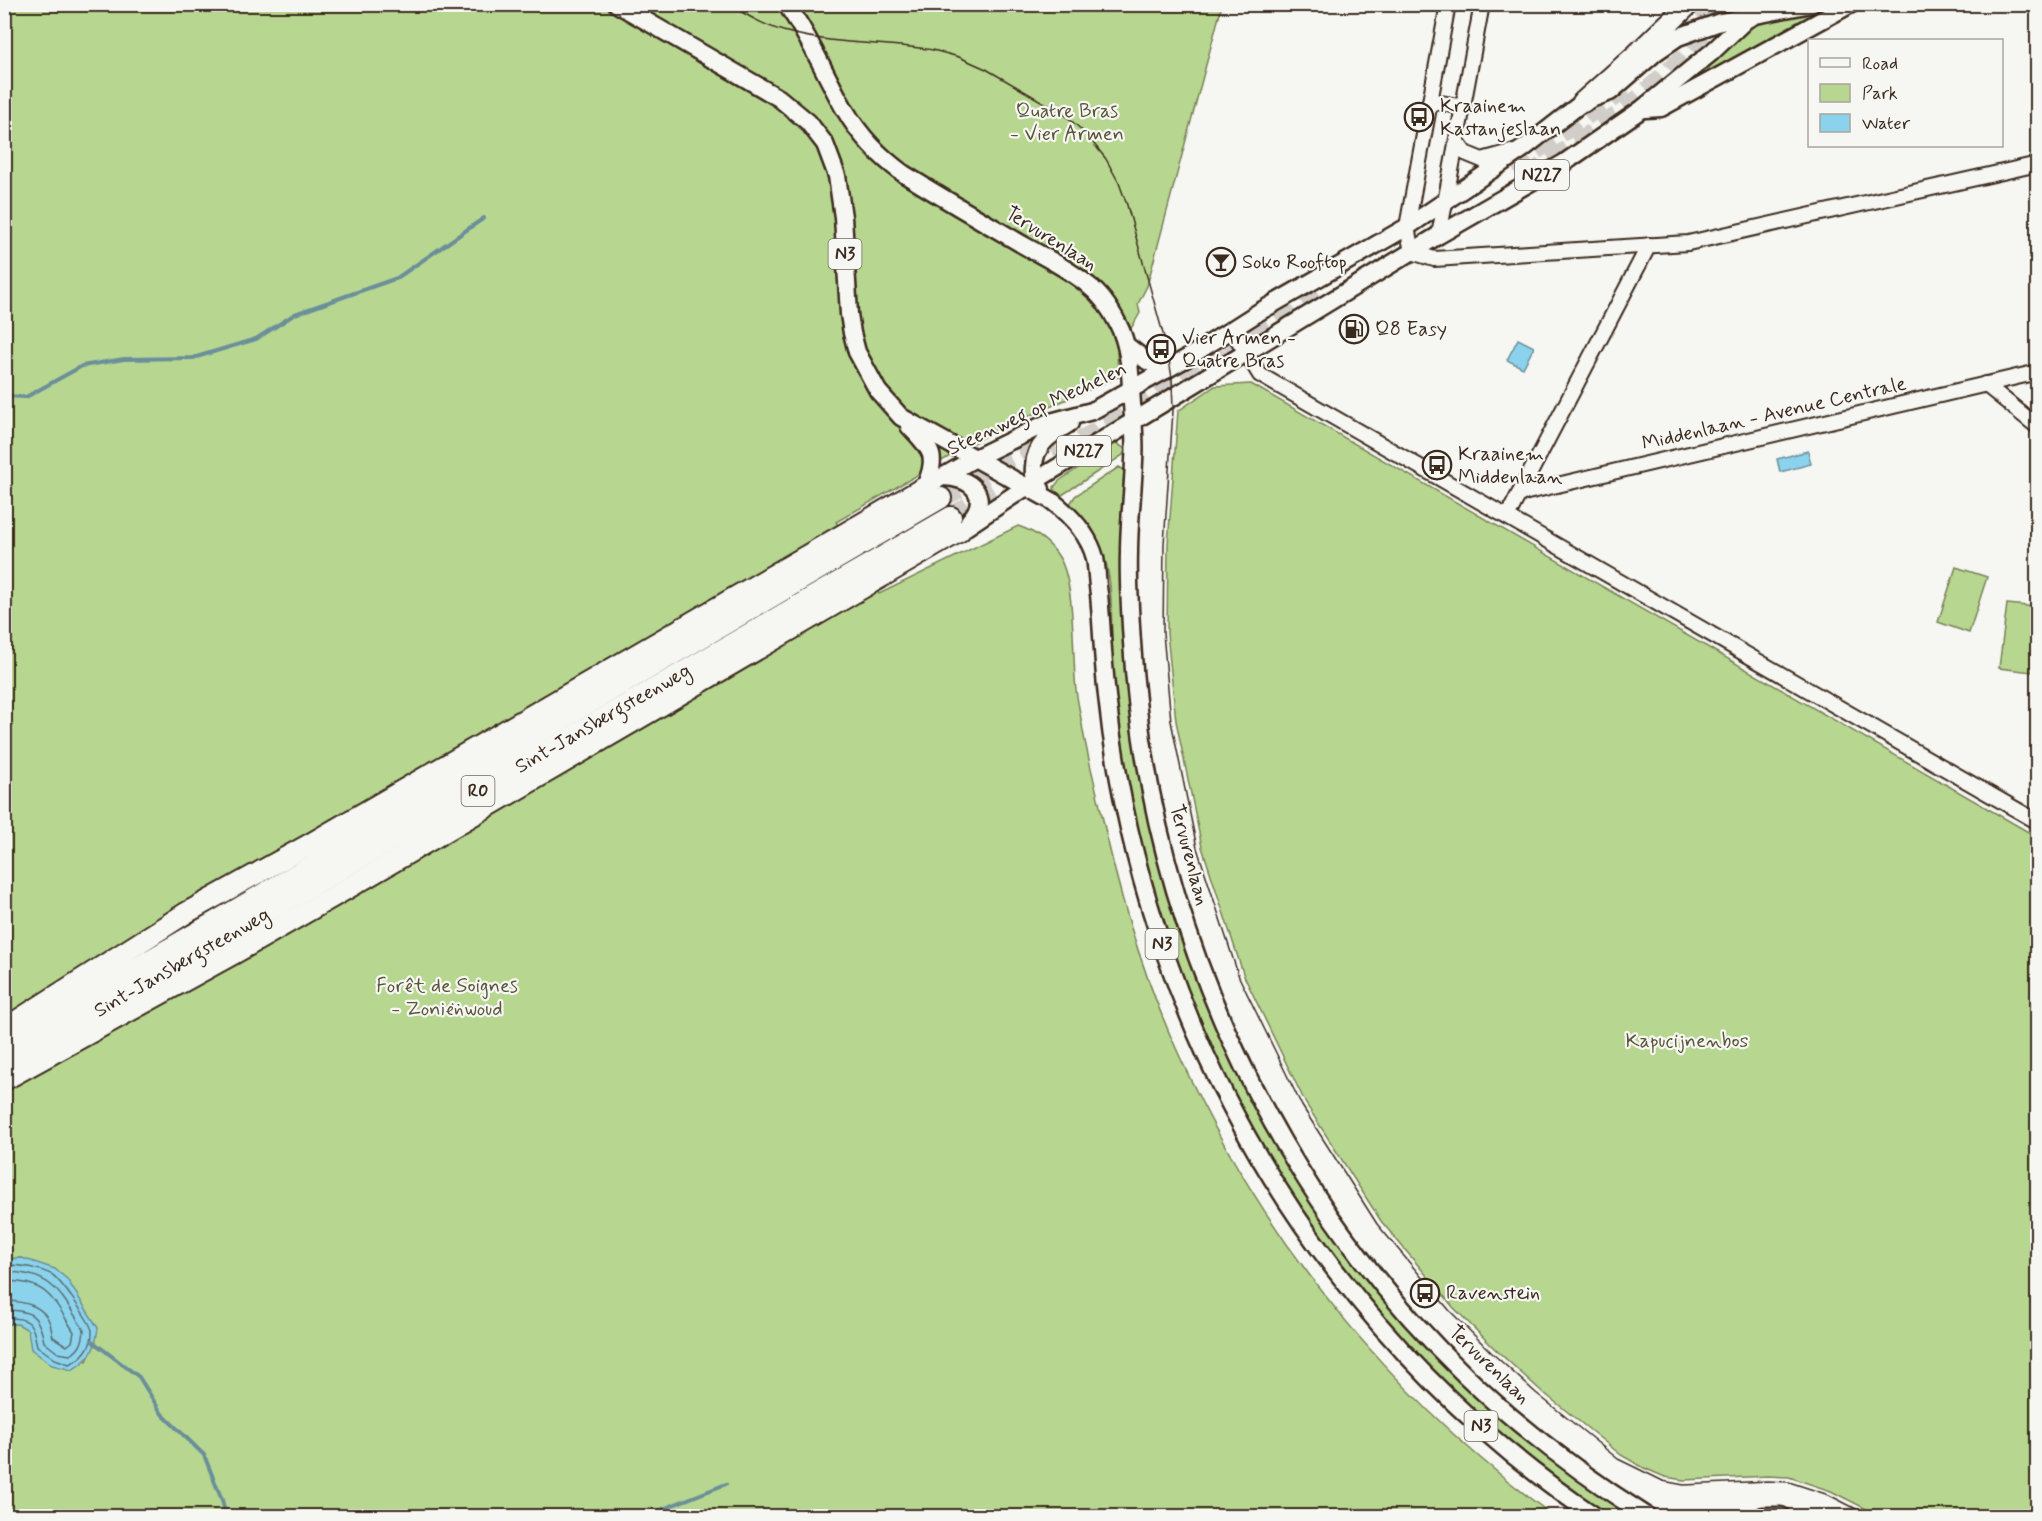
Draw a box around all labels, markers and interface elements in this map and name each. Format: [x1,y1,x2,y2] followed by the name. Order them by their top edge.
[1808,39,2003,147] legend
[1862,52,1898,76] text: Road
[1862,82,1898,106] text: Park
[1440,93,1561,143] place label: Kraainem Kastanjeslaan
[1010,98,1124,148] park label: Quatre Bras - Vier Armen
[1403,101,1435,133] bus stop icon: Kraainem Kastanjeslaan
[1862,112,1911,136] text: Water
[1515,160,1569,190] road number: N227
[1000,200,1102,278] street label: Tervurenlaan
[828,239,862,269] road number: N3
[1205,246,1237,278] bar icon: Soko Rooftop
[1242,249,1347,276] place label: Soko Rooftop
[1338,313,1370,345] fuel station icon: Q8 Easy
[1375,316,1447,343] place label: Q8 Easy
[1182,325,1296,375] place label: Vier Armen - Quatre Bras
[1145,333,1177,365] bus stop icon: Vier Armen - Quatre Bras
[943,356,1132,464] street label: Steenweg op Mechelen
[1639,370,1909,458] street label: Middenlaan - Avenue Centrale
[1057,436,1111,466] road number: N227
[1458,441,1563,491] place label: Kraainem Middenlaan
[1421,449,1453,481] bus stop icon: Kraainem Middenlaan
[510,658,697,782] street label: Sint-Jansbergsteenweg
[462,776,494,806] road number: R0
[1163,801,1215,909] street label: Tervurenlaan
[89,902,276,1026] street label: Sint-Jansbergsteenweg
[1146,929,1178,959] road number: N3
[376,973,518,1023] park label: Forêt de Soignes - Zoniënwoud
[1625,1028,1749,1055] park label: Kapucijnenbos
[1409,1277,1441,1309] bus stop icon: Ravenstein
[1446,1280,1540,1307] place label: Ravenstein
[1442,1319,1536,1411] street label: Tervurenlaan
[1464,1411,1498,1441] road number: N3

